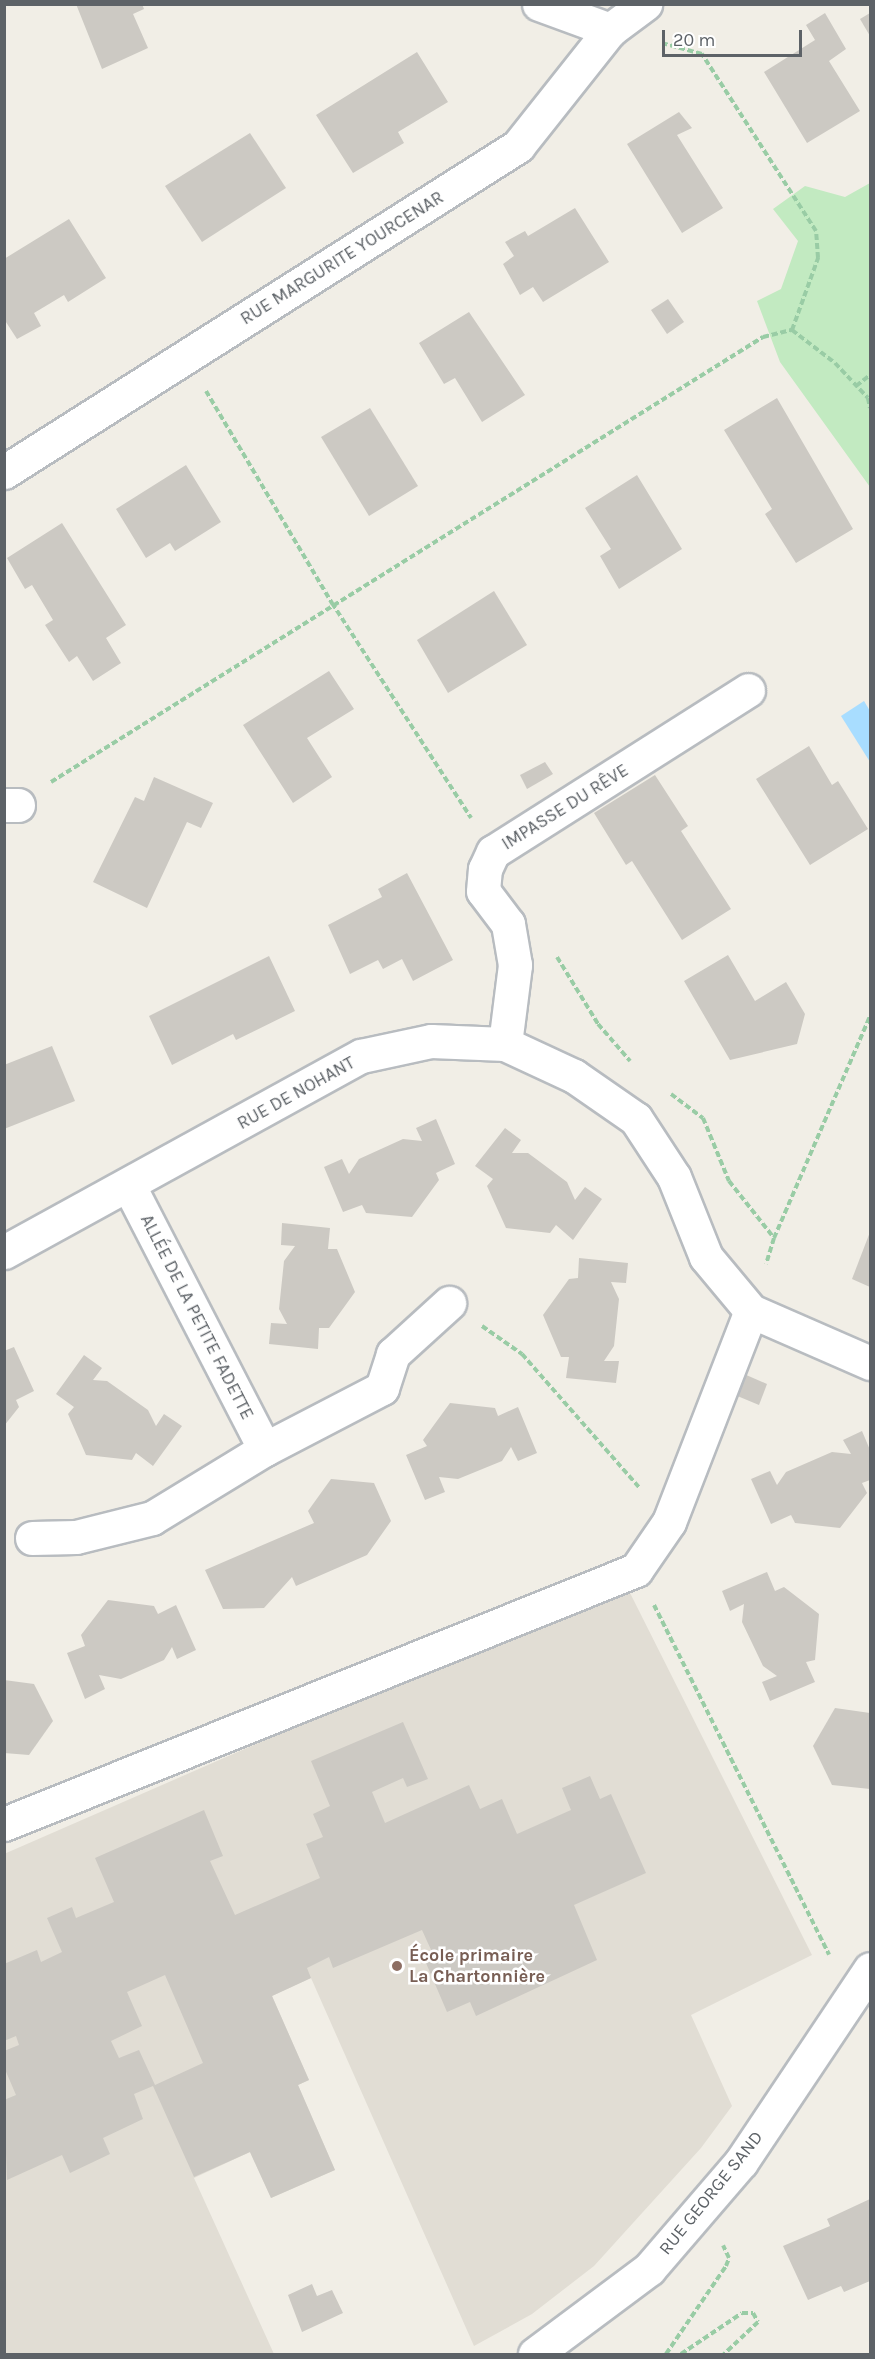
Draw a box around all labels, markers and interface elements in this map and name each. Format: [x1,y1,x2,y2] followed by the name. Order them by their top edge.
[665,18,804,56] scale bar
[673,29,715,51] text: 20 m
[236,186,448,330] street label: RUE MARGURITE YOURCENAR
[498,759,632,855] street label: IMPASSE DU RÊVE
[233,1052,359,1134] street label: RUE DE NOHANT
[136,1211,258,1423] street label: ALLÉE DE LA PETITE FADETTE
[409,1945,545,1988] place label: École primaire La Chartonnière
[390,1959,404,1973] marker: École primaire La Chartonnière
[654,2127,768,2259] street label: RUE GEORGE SAND

